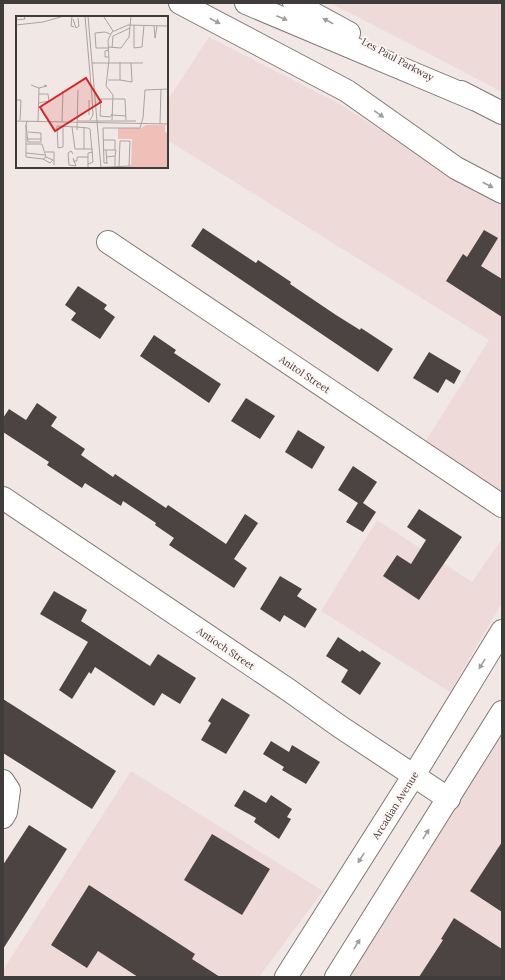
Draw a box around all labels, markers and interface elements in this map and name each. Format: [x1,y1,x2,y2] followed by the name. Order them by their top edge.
[277,15,288,21] one-way arrow
[16,16,168,168] inset map
[209,18,221,24] one-way arrow
[322,18,334,25] one-way arrow
[359,35,437,84] street label: Les Paul Parkway
[374,110,384,118] one-way arrow
[482,181,494,188] one-way arrow
[276,352,333,396] street label: Anitol Street
[193,624,257,673] street label: Antioch Street
[478,658,485,670] one-way arrow
[369,768,422,842] street label: Arcadian Avenue
[423,828,430,840] one-way arrow
[358,852,365,864] one-way arrow
[353,938,360,950] one-way arrow

